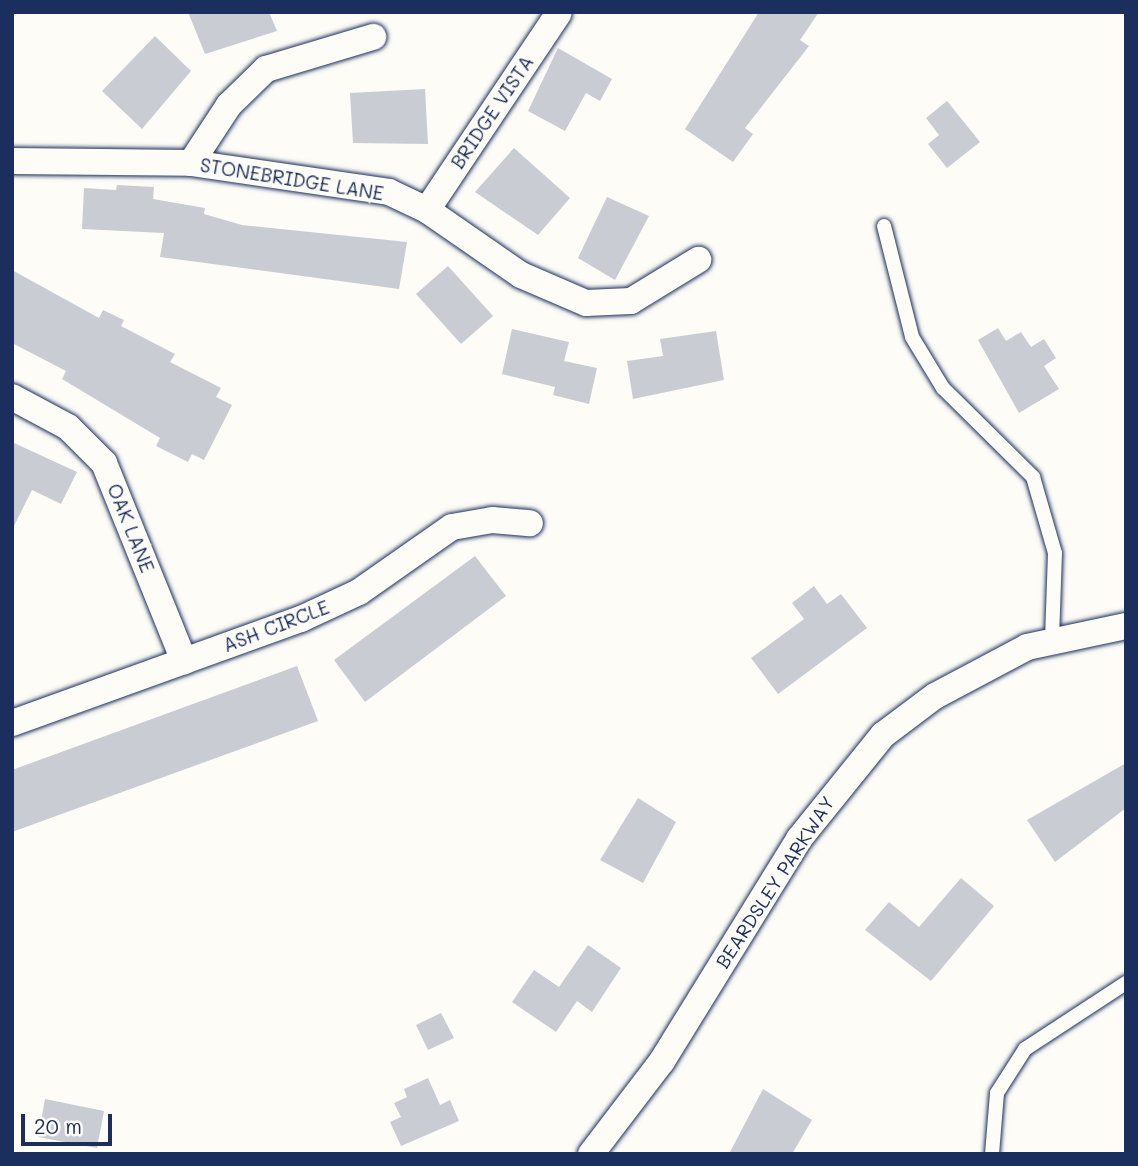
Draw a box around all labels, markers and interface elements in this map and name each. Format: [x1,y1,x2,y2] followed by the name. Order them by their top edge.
[446,51,538,173] street label: BRIDGE VISTA
[199,153,385,205] street label: STONEBRIDGE LANE
[103,480,159,576] street label: OAK LANE
[220,595,332,657] street label: ASH CIRCLE
[711,792,839,972] street label: BEARDSLEY PARKWAY
[24,1100,116,1144] scale bar
[34,1112,82,1139] text: 20 m

